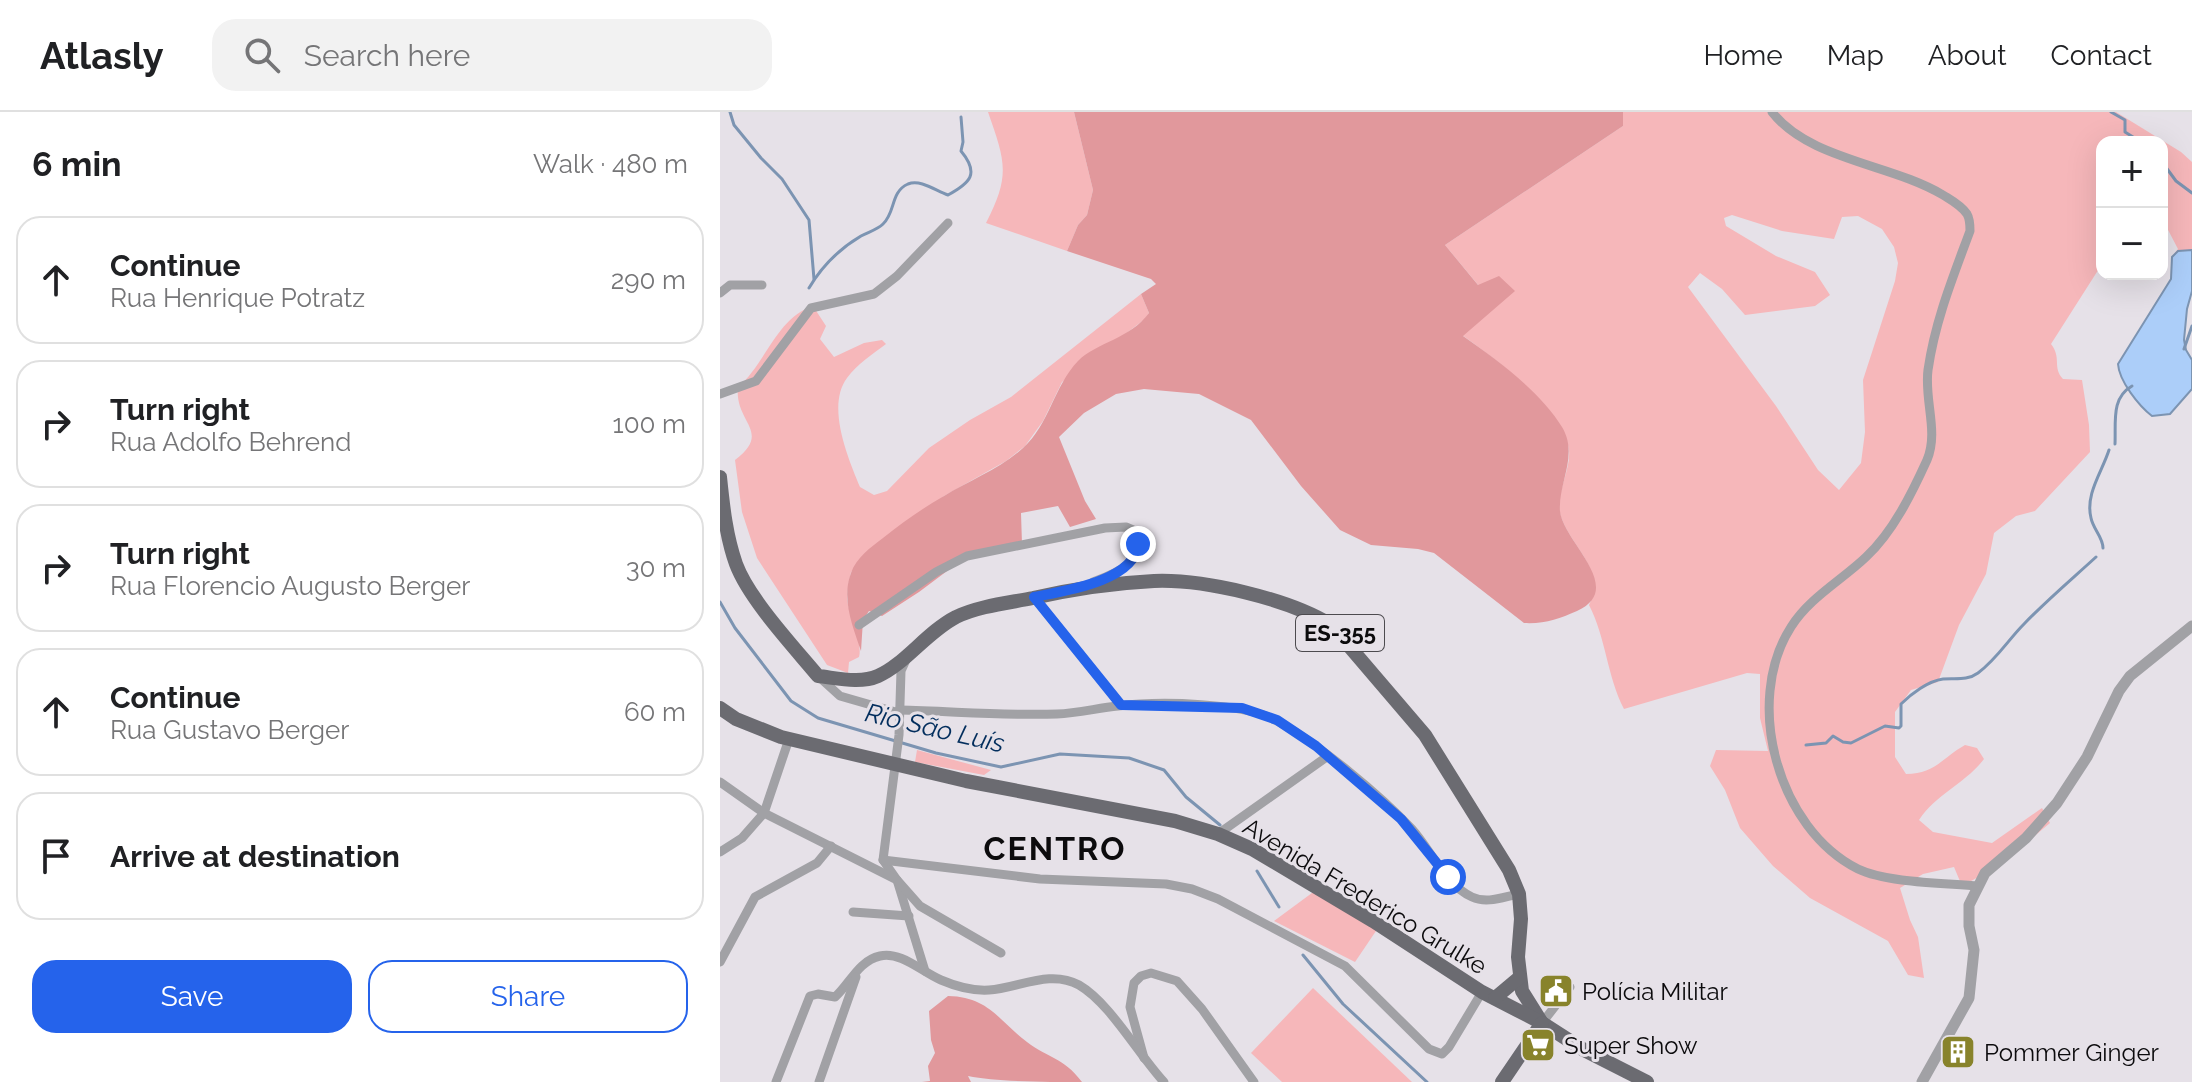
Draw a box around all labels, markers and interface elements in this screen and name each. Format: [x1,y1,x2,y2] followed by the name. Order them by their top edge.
[212,19,772,91] search box
[40,33,164,78] text: Atlasly
[240,33,284,77] icon: search
[304,38,470,73] text: Search here
[1703,39,1783,72] text: Home
[1827,39,1884,72] text: Map
[1928,39,2007,72] text: About
[2051,39,2152,72] text: Contact
[2096,136,2168,280] map controls
[2096,136,2168,208] button: +
[32,144,122,184] text: 6 min
[533,149,688,179] text: Walk · 480 m
[2096,208,2168,280] button: −
[110,248,241,283] text: Continue
[34,258,78,302] icon: ahead
[611,265,686,295] text: 290 m
[110,283,365,313] text: Rua Henrique Potratz
[110,392,250,427] text: Turn right
[34,402,78,446] icon: right
[613,409,686,439] text: 100 m
[110,427,351,457] text: Rua Adolfo Behrend
[1120,526,1156,562] route end
[110,536,250,571] text: Turn right
[34,546,78,590] icon: right
[626,553,686,583] text: 30 m
[110,571,470,601] text: Rua Florencio Augusto Berger
[1296,615,1384,651] road number: ES-355
[110,680,241,715] text: Continue
[34,690,78,734] icon: ahead
[624,697,686,727] text: 60 m
[862,697,1008,759] water label: Rio São Luís
[110,715,349,745] text: Rua Gustavo Berger
[1238,812,1492,980] street label: Avenida Frederico Grulke
[984,830,1126,867] district label: CENTRO
[34,834,78,878] icon: arrive
[110,839,400,874] text: Arrive at destination
[1430,859,1466,895] route start
[32,960,352,1033] button: Save
[368,960,688,1033] button: Share
[1537,972,1575,1010] public building icon: Polícia Militar
[1582,977,1729,1006] place label: Polícia Militar
[1519,1026,1557,1064] supermarket icon: Super Show
[1564,1031,1698,1060] place label: Super Show
[1939,1033,1977,1071] building icon: Pommer Ginger
[1984,1038,2159,1067] place label: Pommer Ginger

